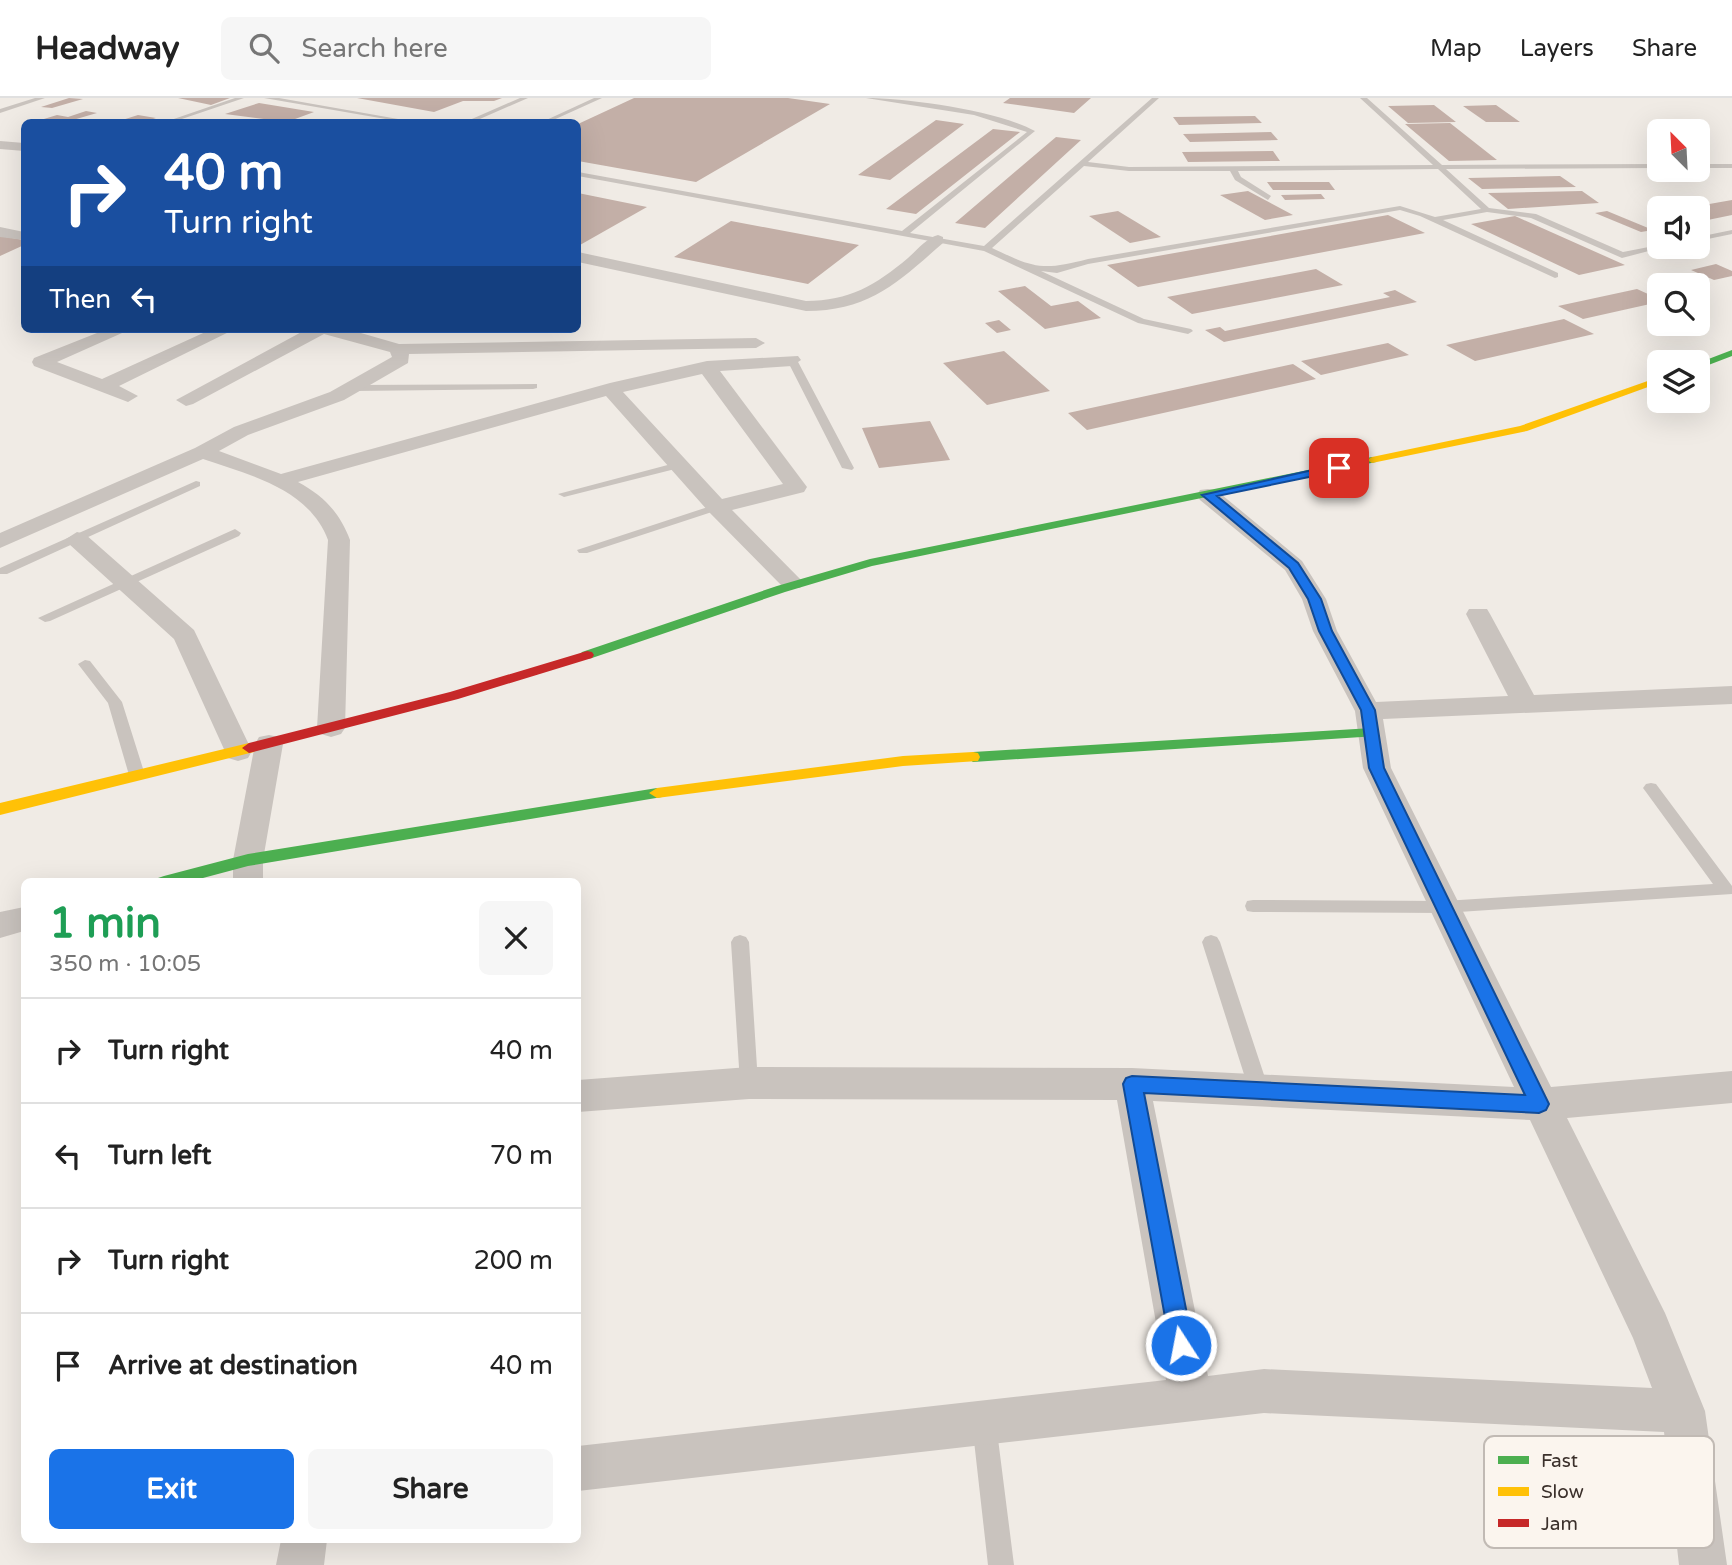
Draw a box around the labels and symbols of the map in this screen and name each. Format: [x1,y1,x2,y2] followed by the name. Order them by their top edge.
[1647,119,1710,182] north arrow
[1309,438,1369,498] pin
[1144,1308,1218,1382] position arrow
[1484,1436,1714,1548] legend
[1541,1450,1578,1472] text: Fast
[1541,1481,1584,1503] text: Slow
[1541,1513,1578,1535] text: Jam

